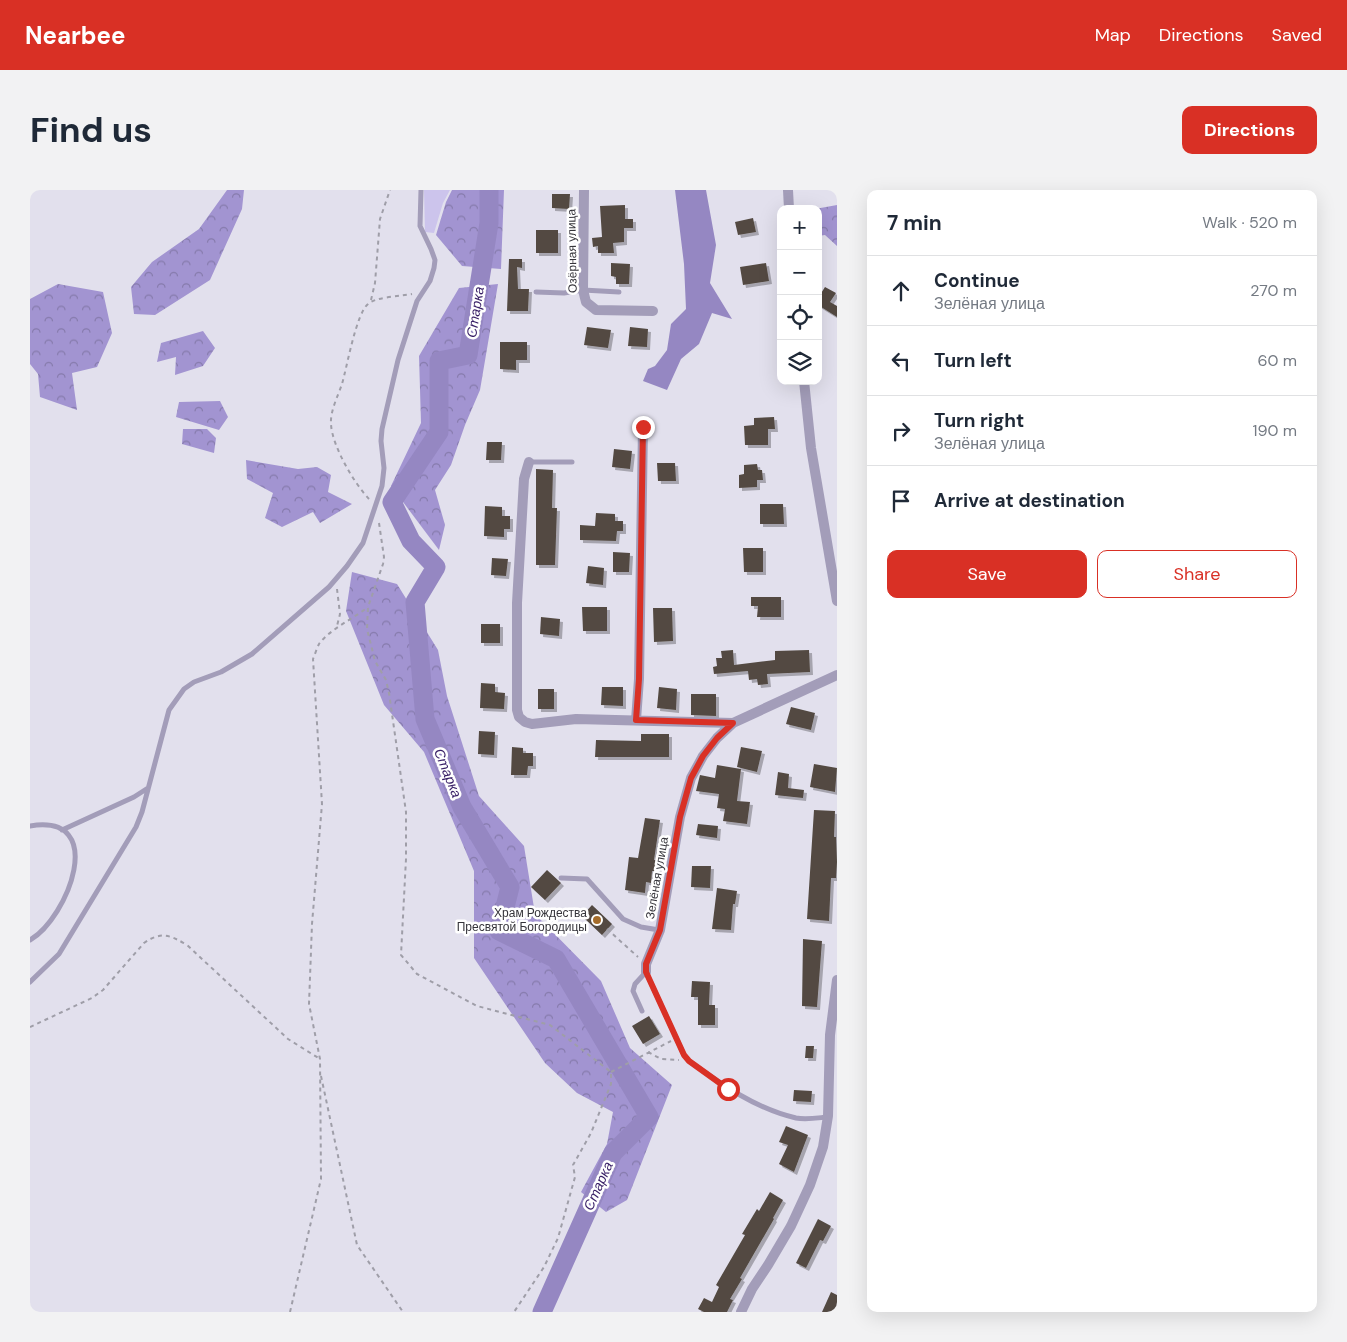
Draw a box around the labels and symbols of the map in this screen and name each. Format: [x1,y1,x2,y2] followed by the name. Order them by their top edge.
[563,208,581,293] street label: Озёрная улица
[462,285,488,339] water label: Старка
[632,416,655,439] route end
[430,746,466,800] water label: Старка
[642,835,672,920] street label: Зелёная улица
[457,905,587,935] place label: Храм Рождества Пресвятой Богородицы
[591,914,603,926] marker: Храм Рождества Пресвятой Богородицы
[717,1078,740,1101] route start
[579,1159,617,1213] water label: Старка

